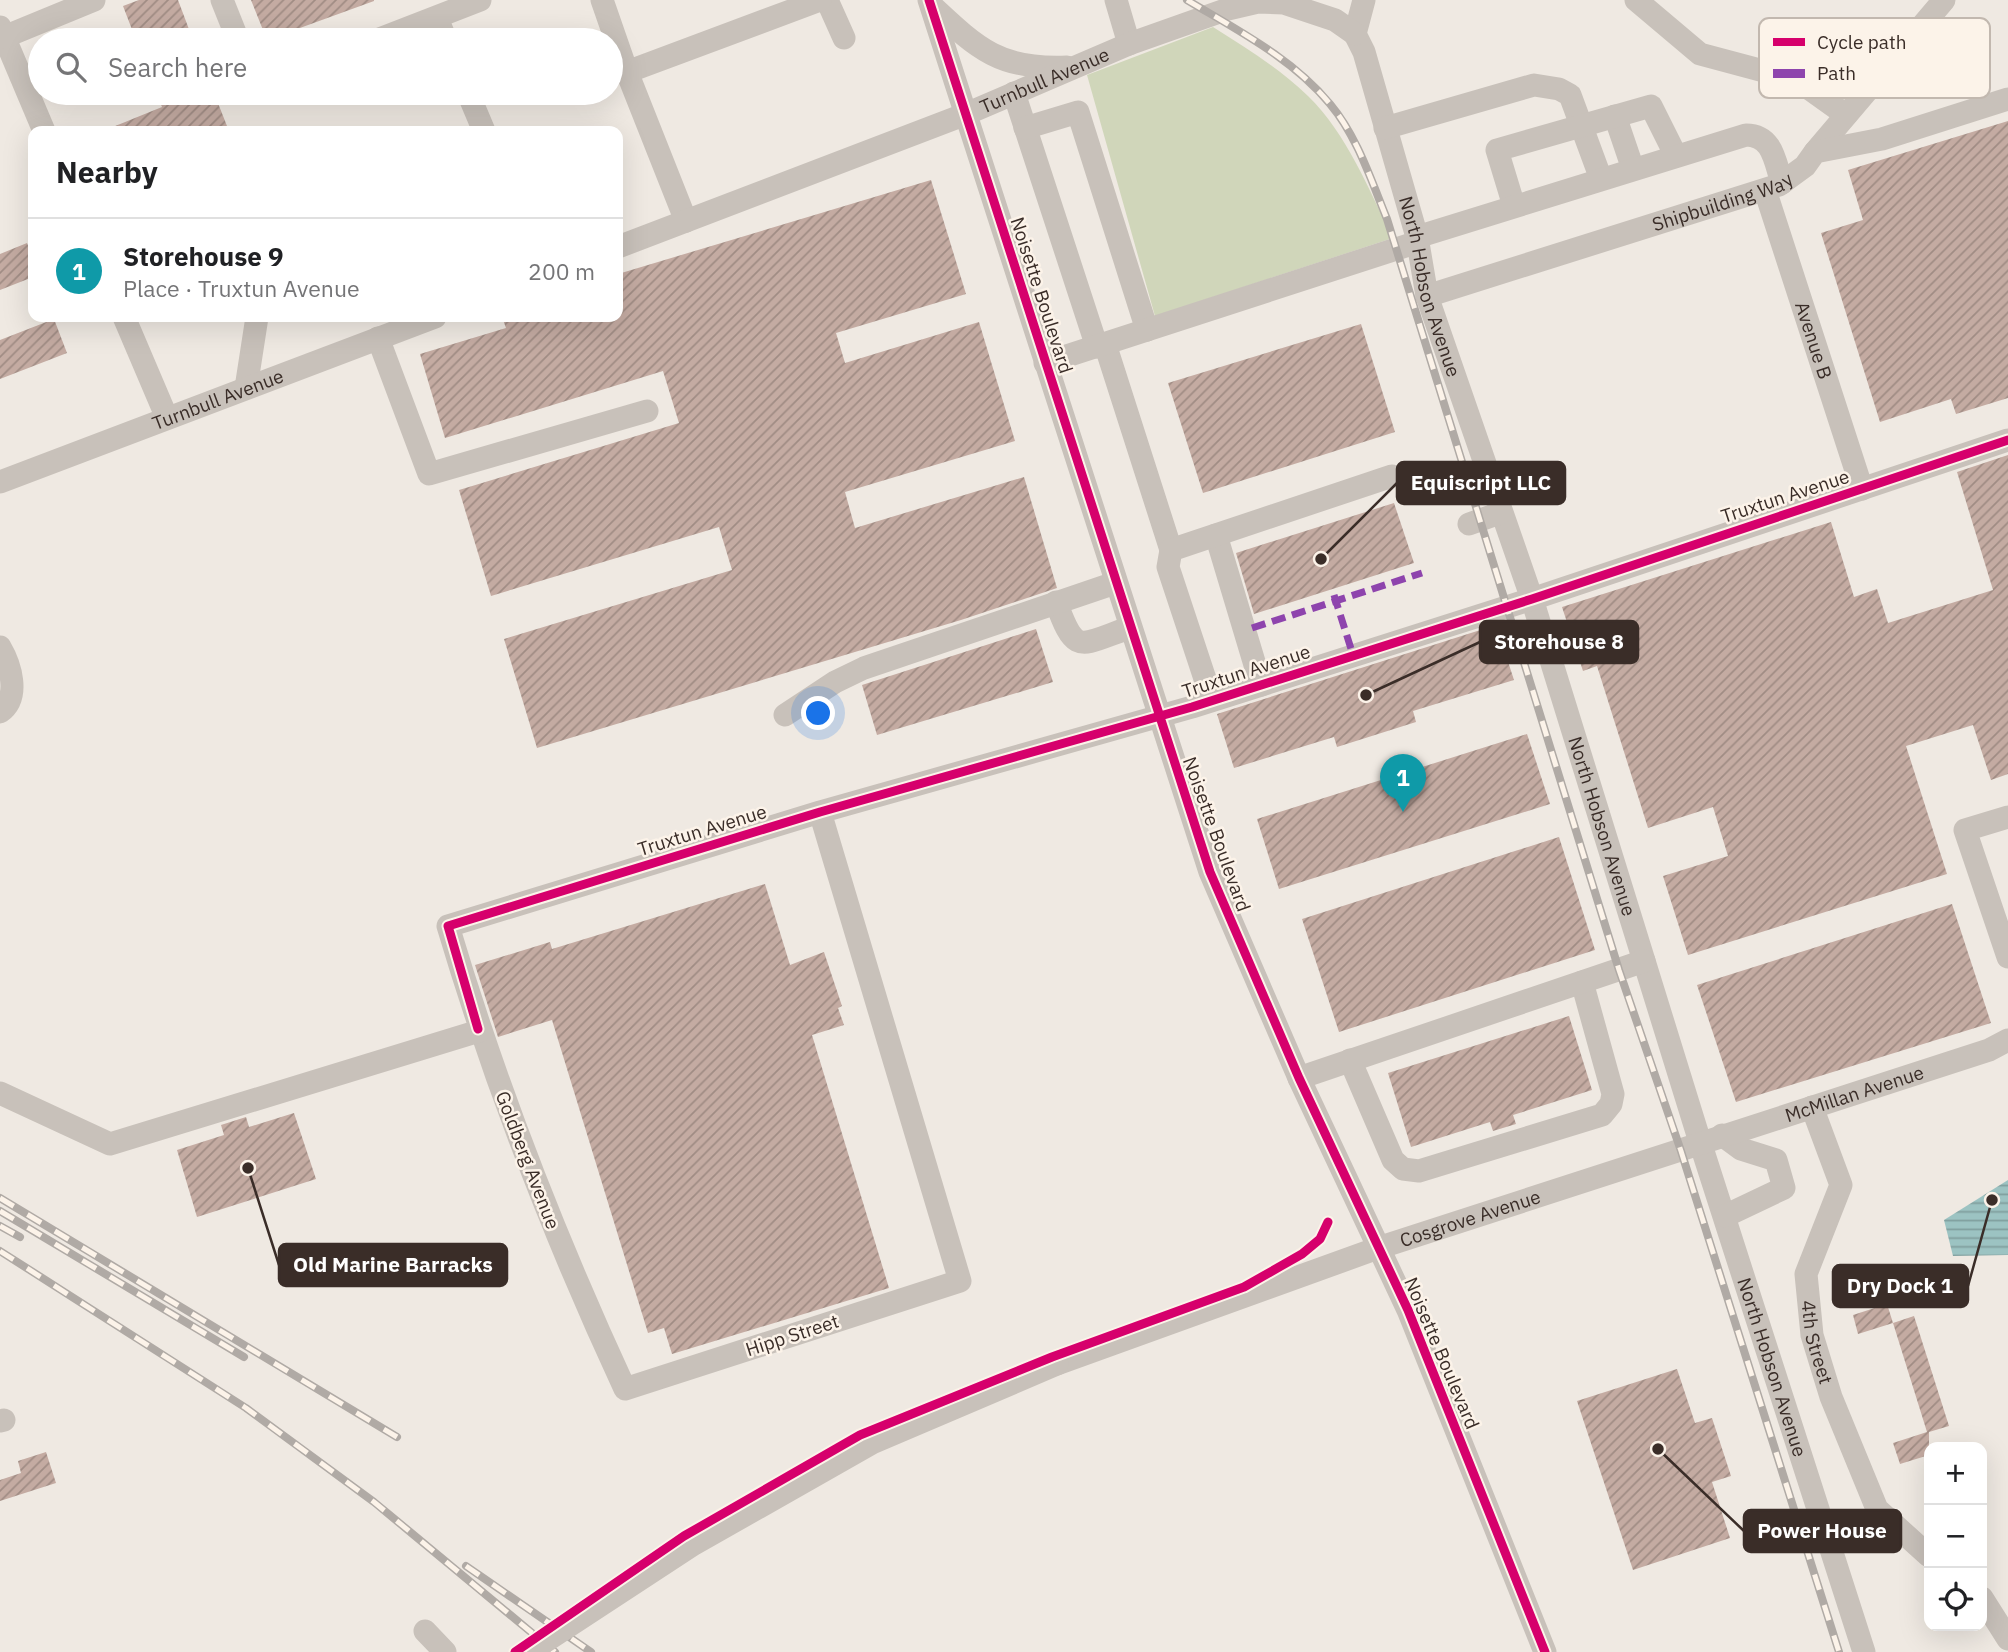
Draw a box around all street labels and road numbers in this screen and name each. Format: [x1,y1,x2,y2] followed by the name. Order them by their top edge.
[976,42,1113,119] street label: Turnbull Avenue
[1649,167,1798,236] street label: Shipbuilding Way
[1394,193,1466,380] street label: North Hobson Avenue
[1005,214,1079,376] street label: Noisette Boulevard
[1790,298,1838,382] street label: Avenue B
[149,364,287,435] street label: Turnbull Avenue
[1718,464,1852,528] street label: Truxtun Avenue
[1179,639,1313,703] street label: Truxtun Avenue
[1563,733,1641,919] street label: North Hobson Avenue
[1178,753,1256,915] street label: Noisette Boulevard
[635,799,769,861] street label: Truxtun Avenue
[1782,1060,1927,1127] street label: McMillan Avenue
[491,1088,565,1232] street label: Goldberg Avenue
[1397,1184,1543,1252] street label: Cosgrove Avenue
[1399,1273,1485,1433] street label: Noisette Boulevard
[1732,1274,1812,1460] street label: North Hobson Avenue
[1797,1299,1838,1387] street label: 4th Street
[742,1309,842,1361] street label: Hipp Street

